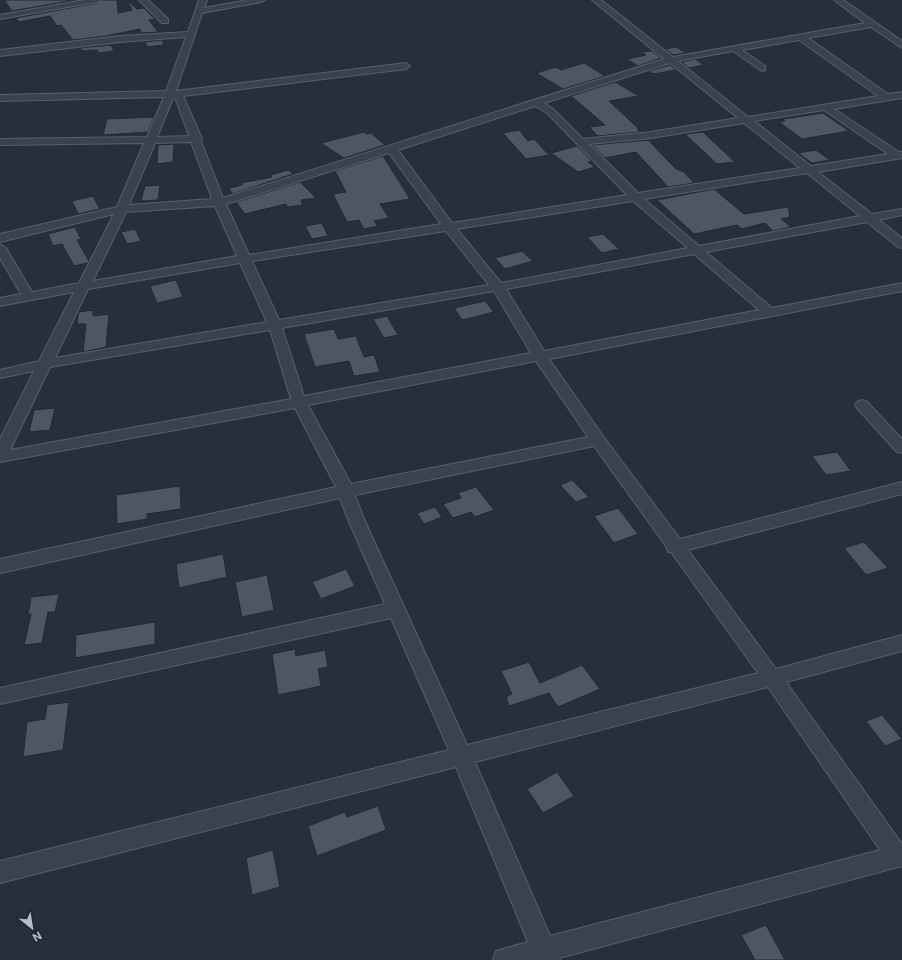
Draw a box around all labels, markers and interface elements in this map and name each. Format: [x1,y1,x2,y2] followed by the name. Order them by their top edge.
[12,908,52,948] north arrow
[30,929,44,945] text: N

